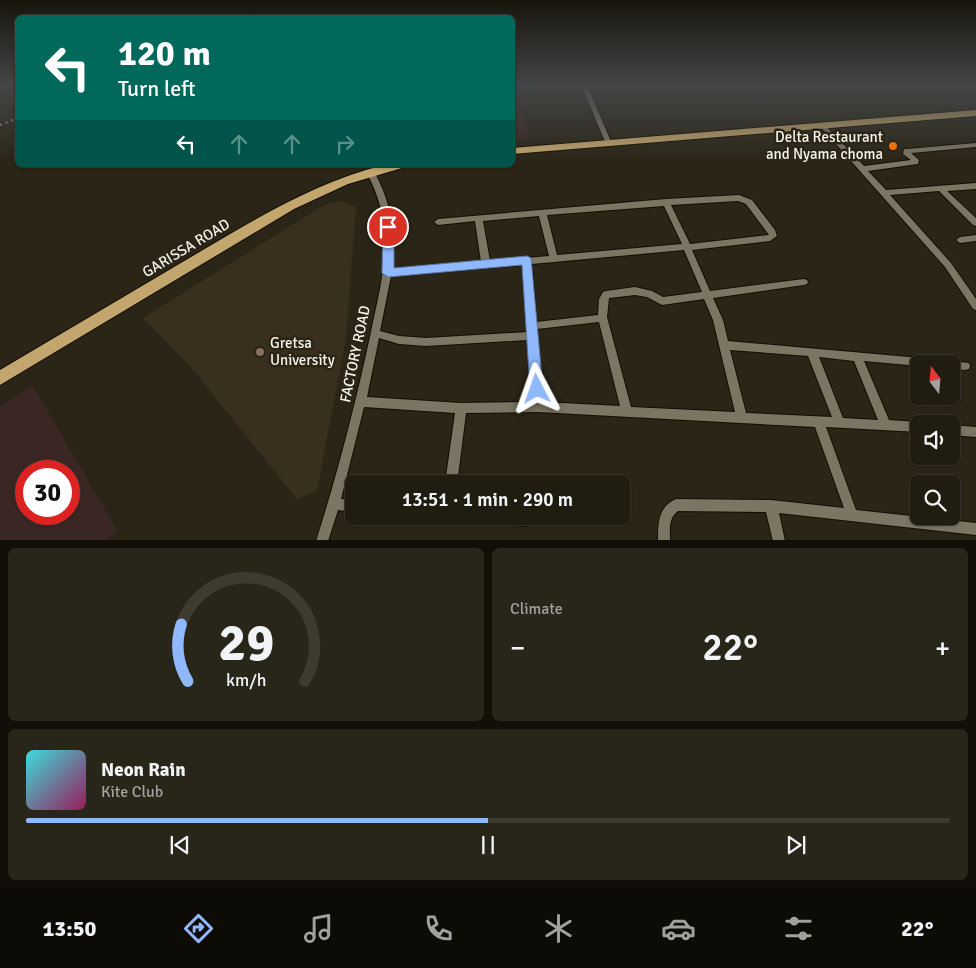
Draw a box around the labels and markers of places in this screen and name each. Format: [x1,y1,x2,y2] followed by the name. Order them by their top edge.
[766,128,883,163] place label: Delta Restaurant and Nyama choma
[887,140,899,152] marker: Delta Restaurant and Nyama choma
[367,206,409,248] pin
[270,334,335,369] place label: Gretsa University
[254,346,266,358] marker: Gretsa University

